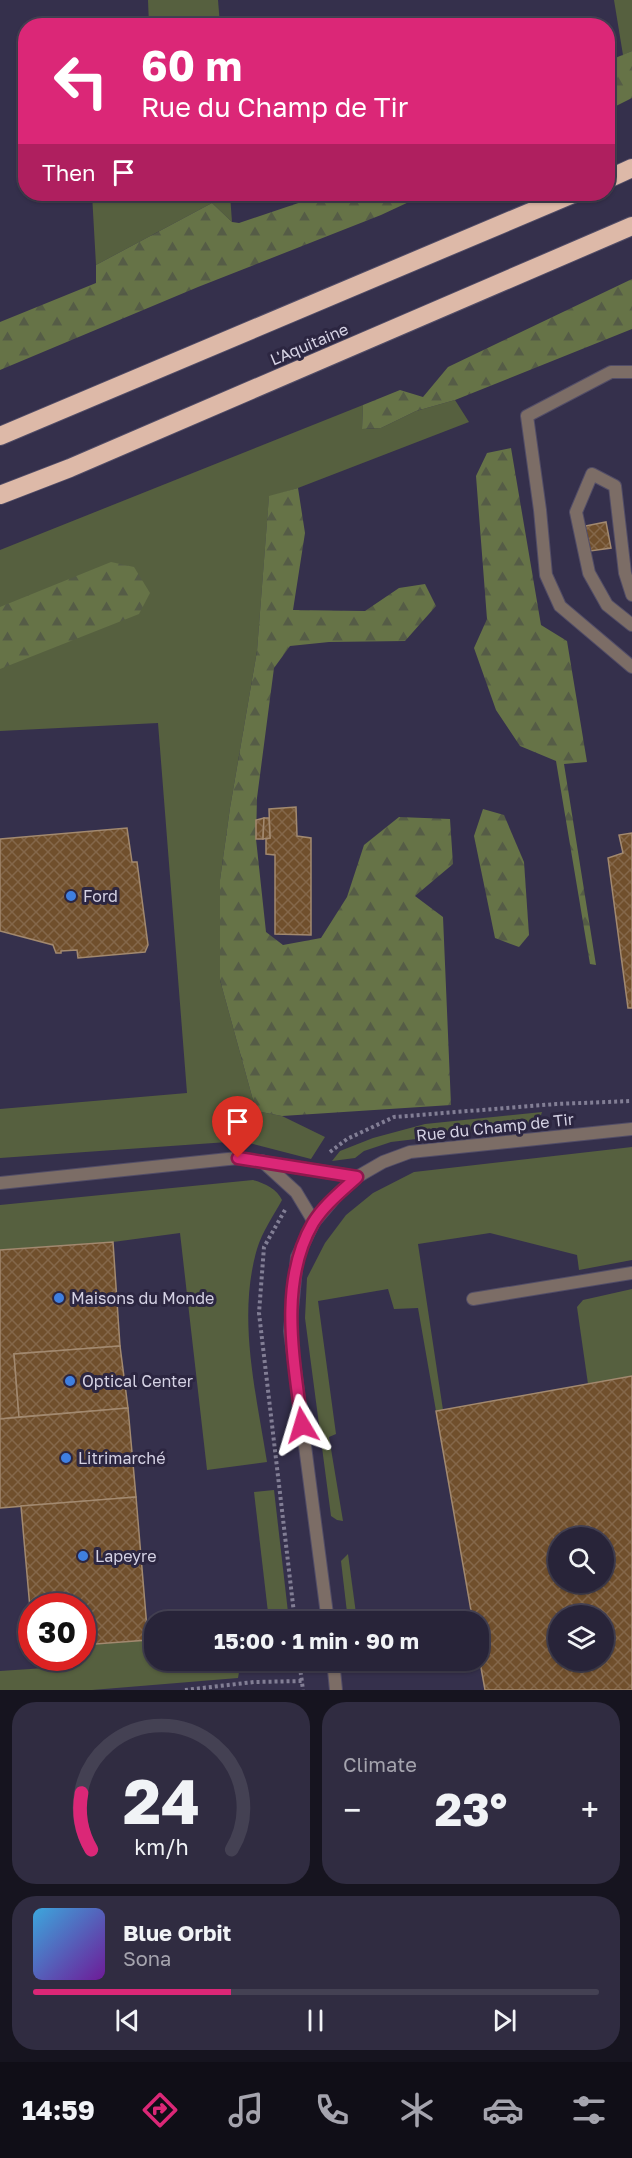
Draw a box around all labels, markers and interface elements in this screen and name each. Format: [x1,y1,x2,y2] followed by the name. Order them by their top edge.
[141,40,242,90] text: 60 m
[42,42,120,120] icon: left
[141,91,408,123] text: Rue du Champ de Tir
[107,156,140,189] icon: arrive
[42,159,95,186] text: Then
[267,319,351,369] street label: L'Aquitaine
[83,886,118,906] place label: Ford
[64,889,78,903] marker: Ford
[212,1096,263,1158] pin
[221,1105,254,1138] icon: arrive
[415,1109,575,1145] street label: Rue du Champ de Tir
[71,1288,214,1308] place label: Maisons du Monde
[52,1291,66,1305] marker: Maisons du Monde
[82,1371,193,1391] place label: Optical Center
[63,1374,77,1388] marker: Optical Center
[270,1393,334,1457] position arrow
[78,1448,165,1468] place label: Litrimarché
[59,1451,73,1465] marker: Litrimarché
[548,1527,614,1671] map controls
[548,1527,614,1593] button: search
[95,1546,156,1566] place label: Lapeyre
[76,1549,90,1563] marker: Lapeyre
[18,1593,96,1671] speed limit sign: 30
[548,1605,614,1671] button: layers
[214,1627,419,1654] text: 15:00 · 1 min · 90 m
[343,1752,417,1776] text: Climate
[122,1763,200,1838] text: 24
[435,1782,507,1836] text: 23°
[343,1790,361,1829] text: −
[581,1790,599,1829] text: +
[134,1834,188,1860] text: km/h
[123,1919,231,1946] text: Blue Orbit
[123,1946,171,1970] text: Sona
[111,2004,144,2037] icon: previous
[299,2004,332,2037] icon: pause
[488,2004,521,2037] icon: next
[139,2089,181,2131] icon: directions
[225,2089,267,2131] icon: music
[311,2089,353,2131] icon: phone
[396,2089,438,2131] icon: climate
[482,2089,524,2131] icon: car
[568,2089,610,2131] icon: filters
[22,2094,95,2126] text: 14:59

